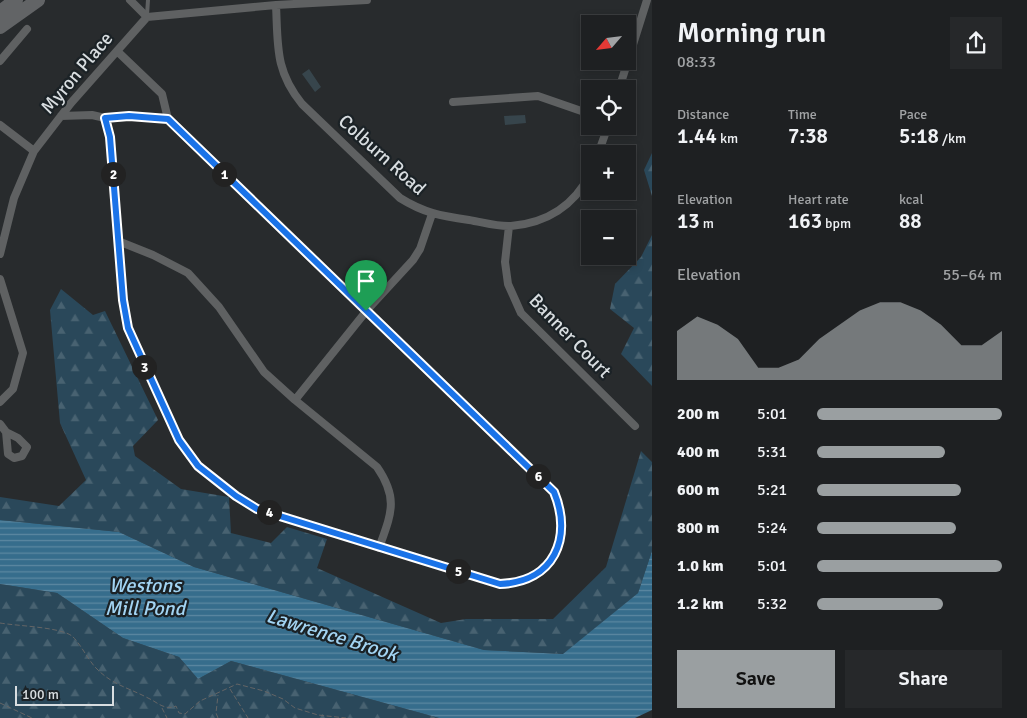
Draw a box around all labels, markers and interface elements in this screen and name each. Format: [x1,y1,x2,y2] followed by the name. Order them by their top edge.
[581,15,636,70] north arrow
[581,15,636,265] map controls
[677,16,826,50] text: Morning run
[950,17,1002,69] button: share
[36,27,118,119] street label: Myron Place
[677,52,716,72] text: 08:33
[581,80,636,135] button: locate
[677,106,729,123] text: Distance
[788,106,817,123] text: Time
[899,106,927,123] text: Pace
[333,109,431,201] street label: Colburn Road
[677,123,717,149] text: 1.44
[788,123,828,149] text: 7:38
[899,123,939,149] text: 5:18
[717,130,738,147] text: km
[939,130,966,147] text: /km
[581,145,636,200] button: +
[100,162,126,186] pin: 2
[212,162,236,186] pin: 1
[110,166,117,183] text: 2
[221,166,228,183] text: 1
[677,191,733,208] text: Elevation
[788,191,849,208] text: Heart rate
[899,191,924,208] text: kcal
[677,208,700,234] text: 13
[788,208,822,234] text: 163
[899,208,922,234] text: 88
[581,210,636,265] button: −
[700,215,714,232] text: m
[822,215,851,232] text: bpm
[345,260,387,311] pin
[677,265,741,285] text: Elevation
[943,265,1002,285] text: 55–64 m
[352,267,380,295] icon: arrive
[524,289,616,383] street label: Banner Court
[132,354,156,380] pin: 3
[141,359,148,376] text: 3
[677,404,719,424] text: 200 m
[757,404,787,424] text: 5:01
[677,442,719,462] text: 400 m
[757,442,787,462] text: 5:31
[526,464,550,488] pin: 6
[535,468,542,485] text: 6
[677,480,719,500] text: 600 m
[757,480,787,500] text: 5:21
[256,500,282,524] pin: 4
[266,504,273,521] text: 4
[677,518,719,538] text: 800 m
[757,518,787,538] text: 5:24
[677,556,724,576] text: 1.0 km
[757,556,787,576] text: 5:01
[446,558,470,584] pin: 5
[455,563,462,580] text: 5
[105,573,187,621] water label: Westons Mill Pond
[677,594,724,614] text: 1.2 km
[757,594,787,614] text: 5:32
[263,603,402,667] water label: Lawrence Brook
[677,650,835,708] button: Save
[845,650,1002,708] button: Share
[15,683,114,706] scale bar
[22,686,59,703] text: 100 m

